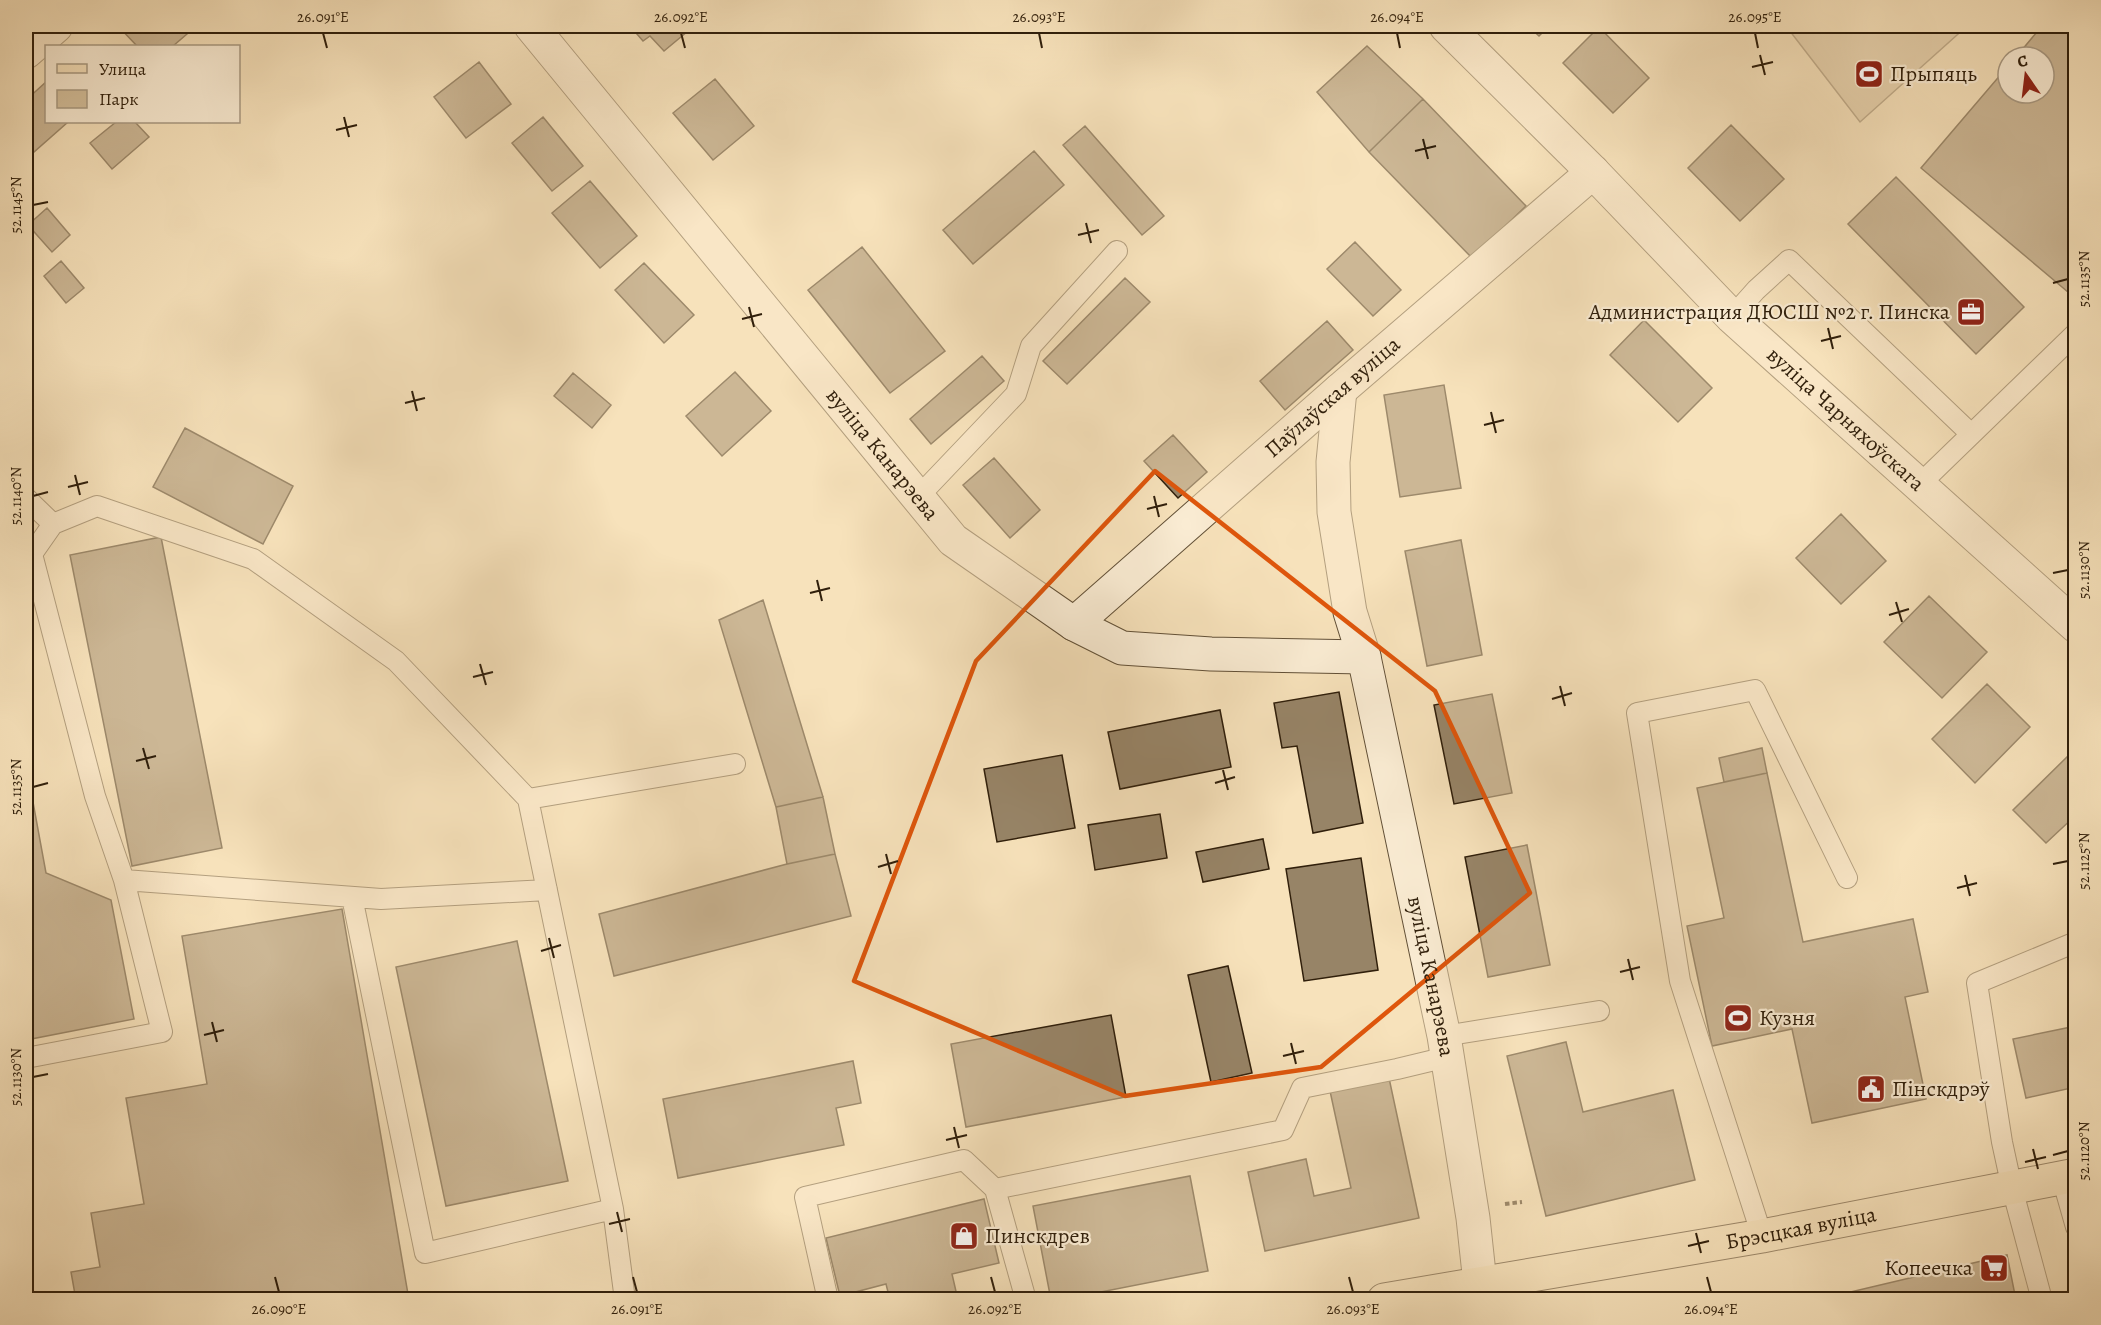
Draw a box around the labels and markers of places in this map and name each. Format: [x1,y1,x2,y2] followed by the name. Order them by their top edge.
[1853,58,1885,90] sports icon: Прыпяць
[1890,59,1977,89] place label: Прыпяць
[1955,296,1987,328] office icon: Администрация ДЮСШ №2 г. Пинска
[1588,297,1951,327] place label: Администрация ДЮСШ №2 г. Пинска
[1722,1002,1754,1034] sports icon: Кузня
[1759,1003,1815,1033] place label: Кузня
[1855,1073,1887,1105] public building icon: Пінскдрэў
[1892,1074,1990,1104] place label: Пінскдрэў
[948,1220,980,1252] shop icon: Пинскдрев
[985,1221,1090,1251] place label: Пинскдрев
[1978,1252,2010,1284] supermarket icon: Копеечка
[1884,1253,1974,1283] place label: Копеечка

